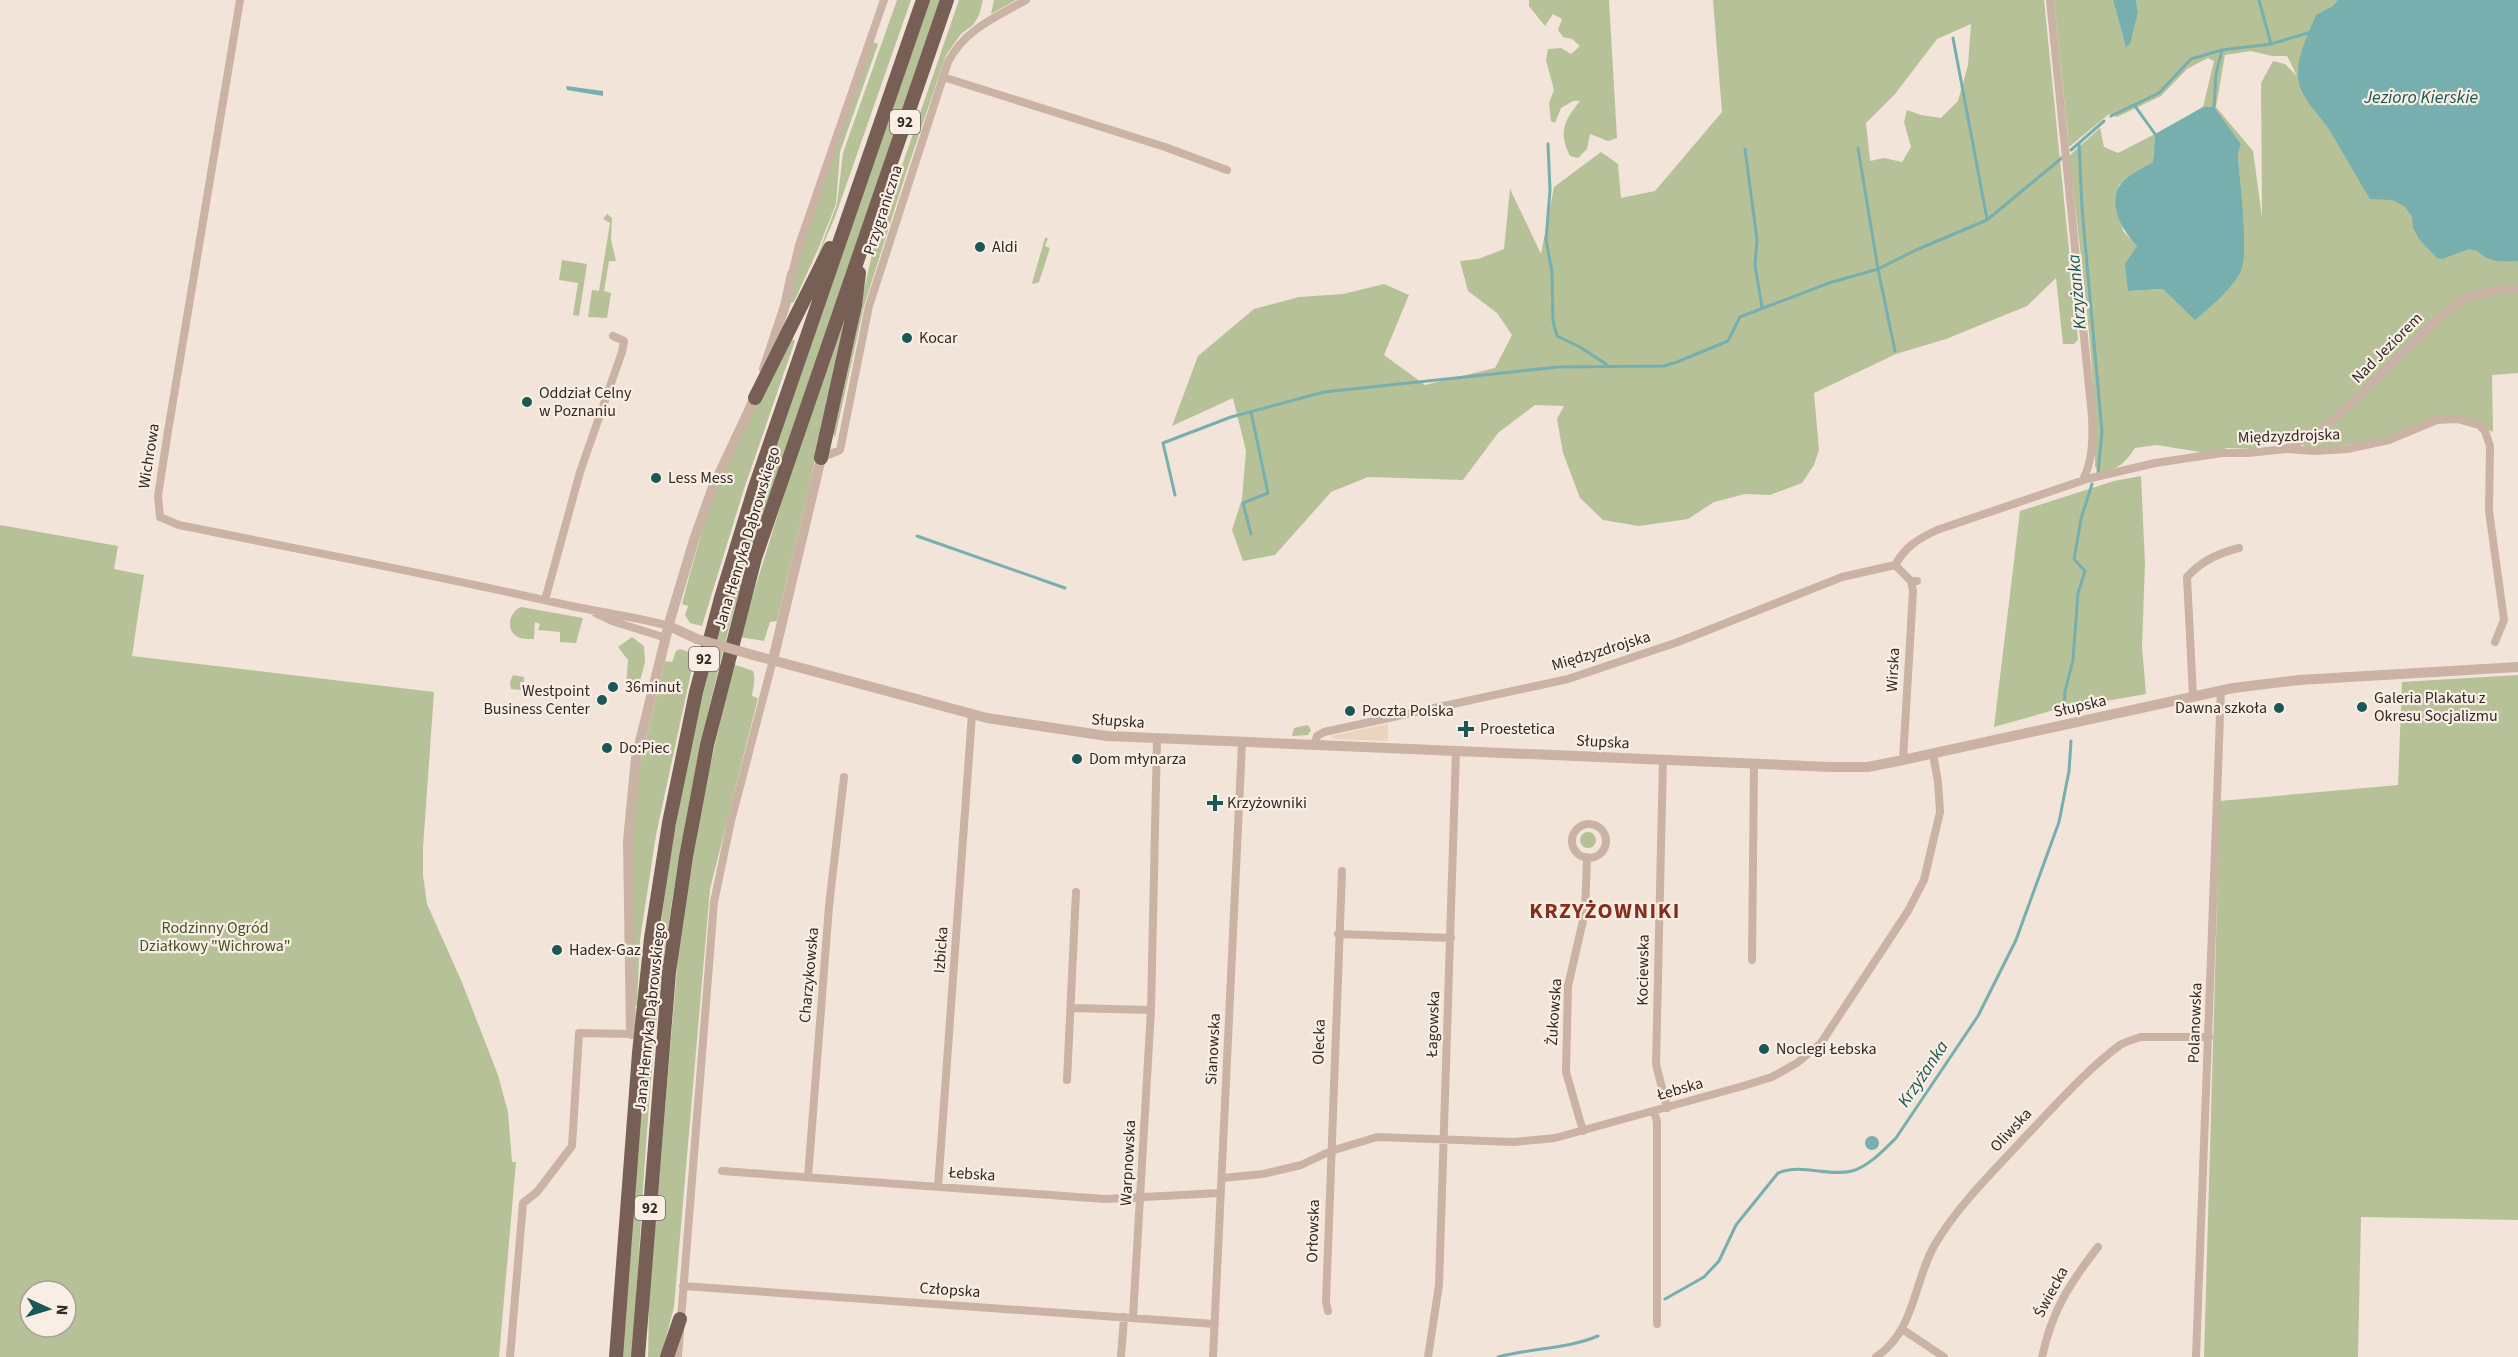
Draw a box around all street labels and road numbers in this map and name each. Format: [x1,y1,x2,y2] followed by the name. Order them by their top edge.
[890,110,920,134] road number: 92
[858,162,908,258] street label: Przygraniczna
[2347,308,2427,388] street label: Nad Jeziorem
[133,422,165,490] street label: Wichrowa
[2237,423,2341,449] street label: Międzyzdrojska
[709,444,785,632] street label: Jana Henryka Dąbrowskiego
[1549,626,1653,676] street label: Międzyzdrojska
[689,647,719,671] road number: 92
[1881,647,1905,693] street label: Wirska
[2052,689,2108,723] street label: Słupska
[1091,708,1145,734] street label: Słupska
[1576,730,1630,754] street label: Słupska
[629,921,671,1113] street label: Jana Henryka Dąbrowskiego
[794,926,824,1024] street label: Charzykowska
[928,926,954,974] street label: Izbicka
[1631,934,1655,1006] street label: Kociewska
[1541,978,1567,1046] street label: Żukowska
[2183,982,2207,1064] street label: Polanowska
[1421,990,1445,1059] street label: Łagowska
[1200,1012,1226,1086] street label: Sianowska
[1307,1019,1331,1065] street label: Olecka
[1653,1072,1706,1106] street label: Łebska
[1985,1103,2037,1157] street label: Oliwska
[1115,1119,1141,1207] street label: Warpnowska
[947,1161,996,1187] street label: Łebska
[635,1196,665,1220] road number: 92
[1301,1199,1325,1263] street label: Orłowska
[2028,1263,2074,1321] street label: Świecka
[919,1277,981,1303] street label: Człopska

